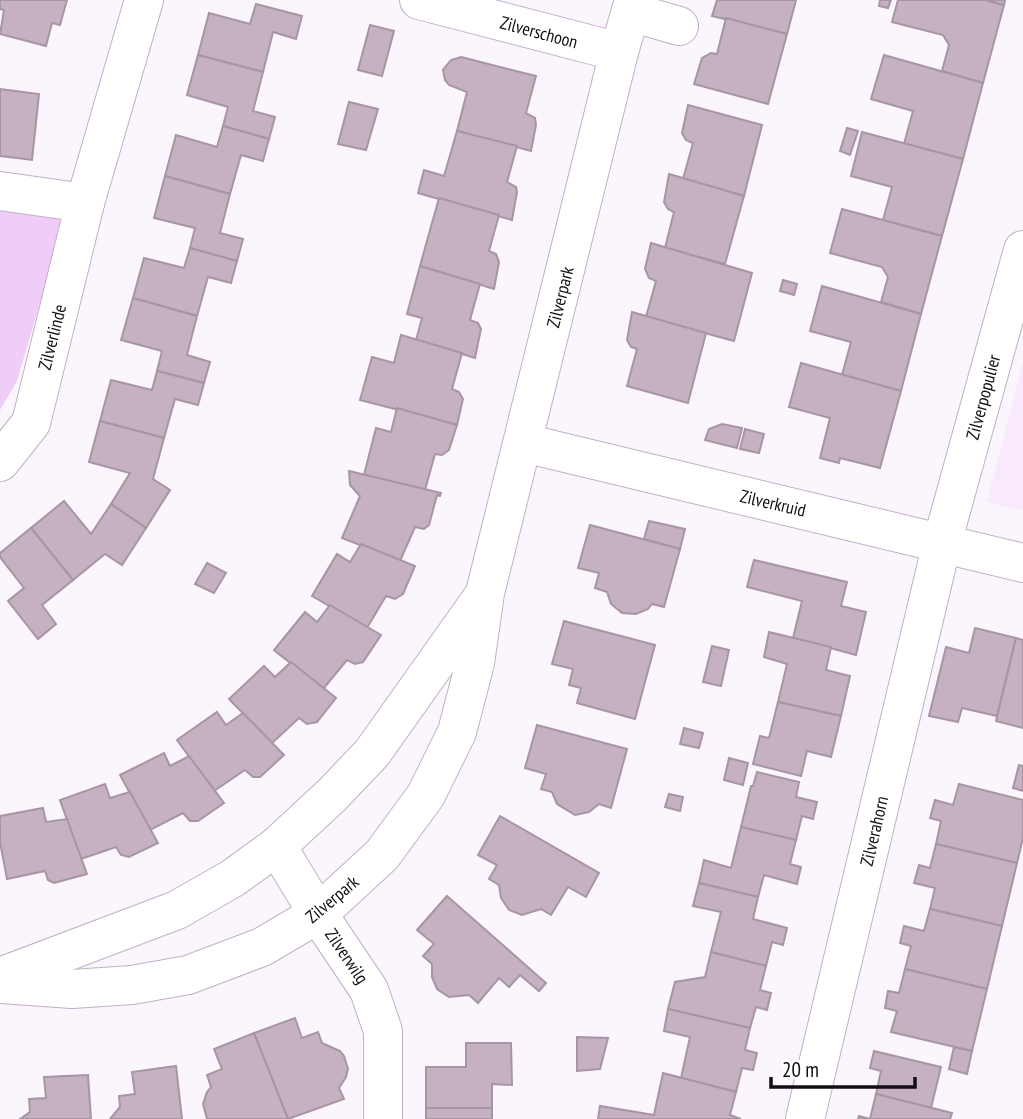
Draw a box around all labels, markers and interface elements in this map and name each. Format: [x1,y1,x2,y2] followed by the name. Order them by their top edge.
[498,11,580,53] street label: Zilverschoon
[541,264,579,330] street label: Zilverpark
[33,302,71,372] street label: Zilverlinde
[961,352,1005,442] street label: Zilverpopulier
[738,484,808,522] street label: Zilverkruid
[855,794,893,868] street label: Zilverahorn
[301,870,363,928] street label: Zilverpark
[320,924,374,988] street label: Zilverwilg
[771,1046,914,1090] scale bar
[782,1056,819,1083] text: 20 m

